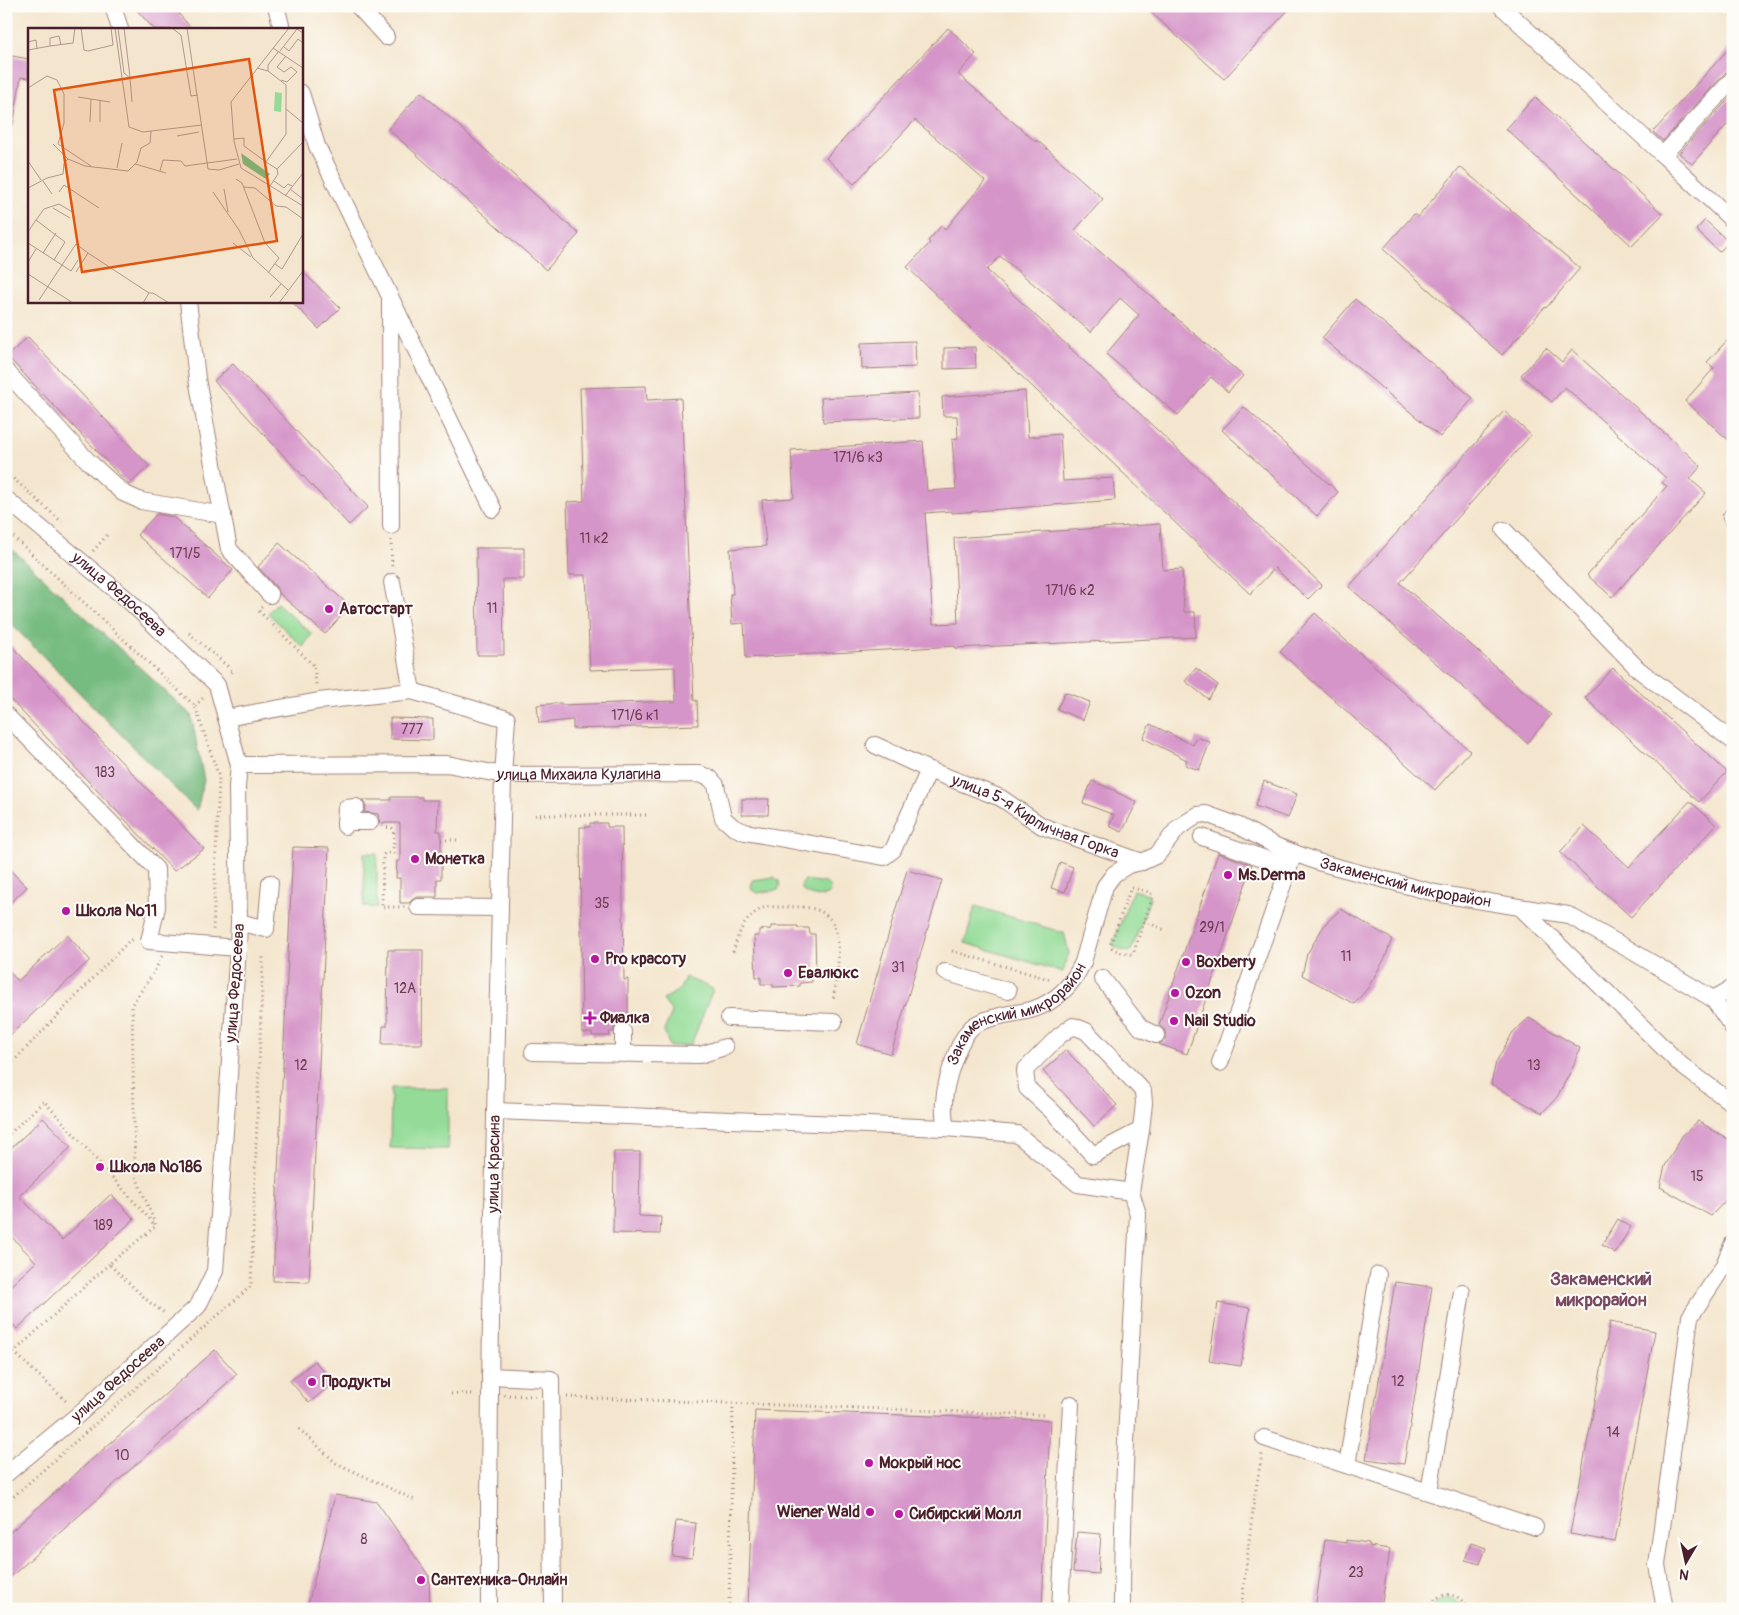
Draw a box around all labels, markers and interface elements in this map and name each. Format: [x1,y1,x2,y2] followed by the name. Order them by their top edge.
[28,28,302,302] inset map
[833,449,883,466] house number: 171/6 к3
[579,530,609,547] house number: 11 к2
[170,545,200,562] house number: 171/5
[67,547,171,641] street label: улица Федосеева
[1045,582,1095,599] house number: 171/6 к2
[339,599,414,619] place label: Автостарт
[487,600,497,617] house number: 11
[323,603,335,615] marker: Автостарт
[611,707,659,724] house number: 171/6 к1
[401,721,424,738] house number: 777
[95,764,115,781] house number: 183
[494,764,661,785] street label: улица Михаила Кулагина
[948,769,1122,863] street label: улица 5-я Кирпичная Горка
[425,849,485,869] place label: Монетка
[409,853,421,865] marker: Монетка
[1318,853,1493,912] street label: Закаменский микрорайон
[1238,865,1306,885] place label: Ms.Derma
[1222,869,1234,881] marker: Ms.Derma
[594,895,610,912] house number: 35
[75,901,157,921] place label: Школа №11
[60,905,72,917] marker: Школа №11
[1199,919,1225,936] house number: 29/1
[221,923,249,1044] street label: улица Федосеева
[1341,948,1351,965] house number: 11
[605,949,686,969] place label: Pro красоту
[1196,952,1256,972] place label: Boxberry
[589,953,601,965] marker: Pro красоту
[1180,956,1192,968] marker: Boxberry
[891,959,905,976] house number: 31
[943,960,1091,1068] street label: Закаменский микрорайон
[798,963,859,983] place label: Евалюкс
[782,967,794,979] marker: Евалюкс
[394,980,416,997] house number: 12А
[1185,983,1221,1003] place label: Ozon
[1169,987,1181,999] marker: Ozon
[599,1008,650,1028] place label: Фиалка
[1184,1011,1256,1031] place label: Nail Studio
[584,1012,596,1024] marker: Фиалка
[1168,1015,1180,1027] marker: Nail Studio
[294,1057,308,1074] house number: 12
[1527,1057,1541,1074] house number: 13
[483,1115,505,1214] street label: улица Красина
[109,1157,202,1177] place label: Школа №186
[94,1161,106,1173] marker: Школа №186
[1690,1168,1704,1185] house number: 15
[93,1217,113,1234] house number: 189
[1550,1268,1652,1312] district label: Закаменский микрорайон
[66,1332,169,1427] street label: улица Федосеева
[322,1372,391,1392] place label: Продукты
[1391,1373,1405,1390] house number: 12
[306,1376,318,1388] marker: Продукты
[1606,1424,1620,1441] house number: 14
[114,1447,130,1464] house number: 10
[879,1453,961,1473] place label: Мокрый нос
[863,1457,875,1469] marker: Мокрый нос
[777,1502,860,1522] place label: Wiener Wald
[909,1504,1021,1524] place label: Сибирский Молл
[864,1506,876,1518] marker: Wiener Wald
[893,1508,905,1520] marker: Сибирский Молл
[360,1531,368,1548] house number: 8
[1662,1538,1712,1588] north arrow
[1348,1564,1364,1581] house number: 23
[1678,1565,1690,1583] text: N
[431,1570,567,1590] place label: Сантехника-Онлайн
[415,1574,427,1586] marker: Сантехника-Онлайн

